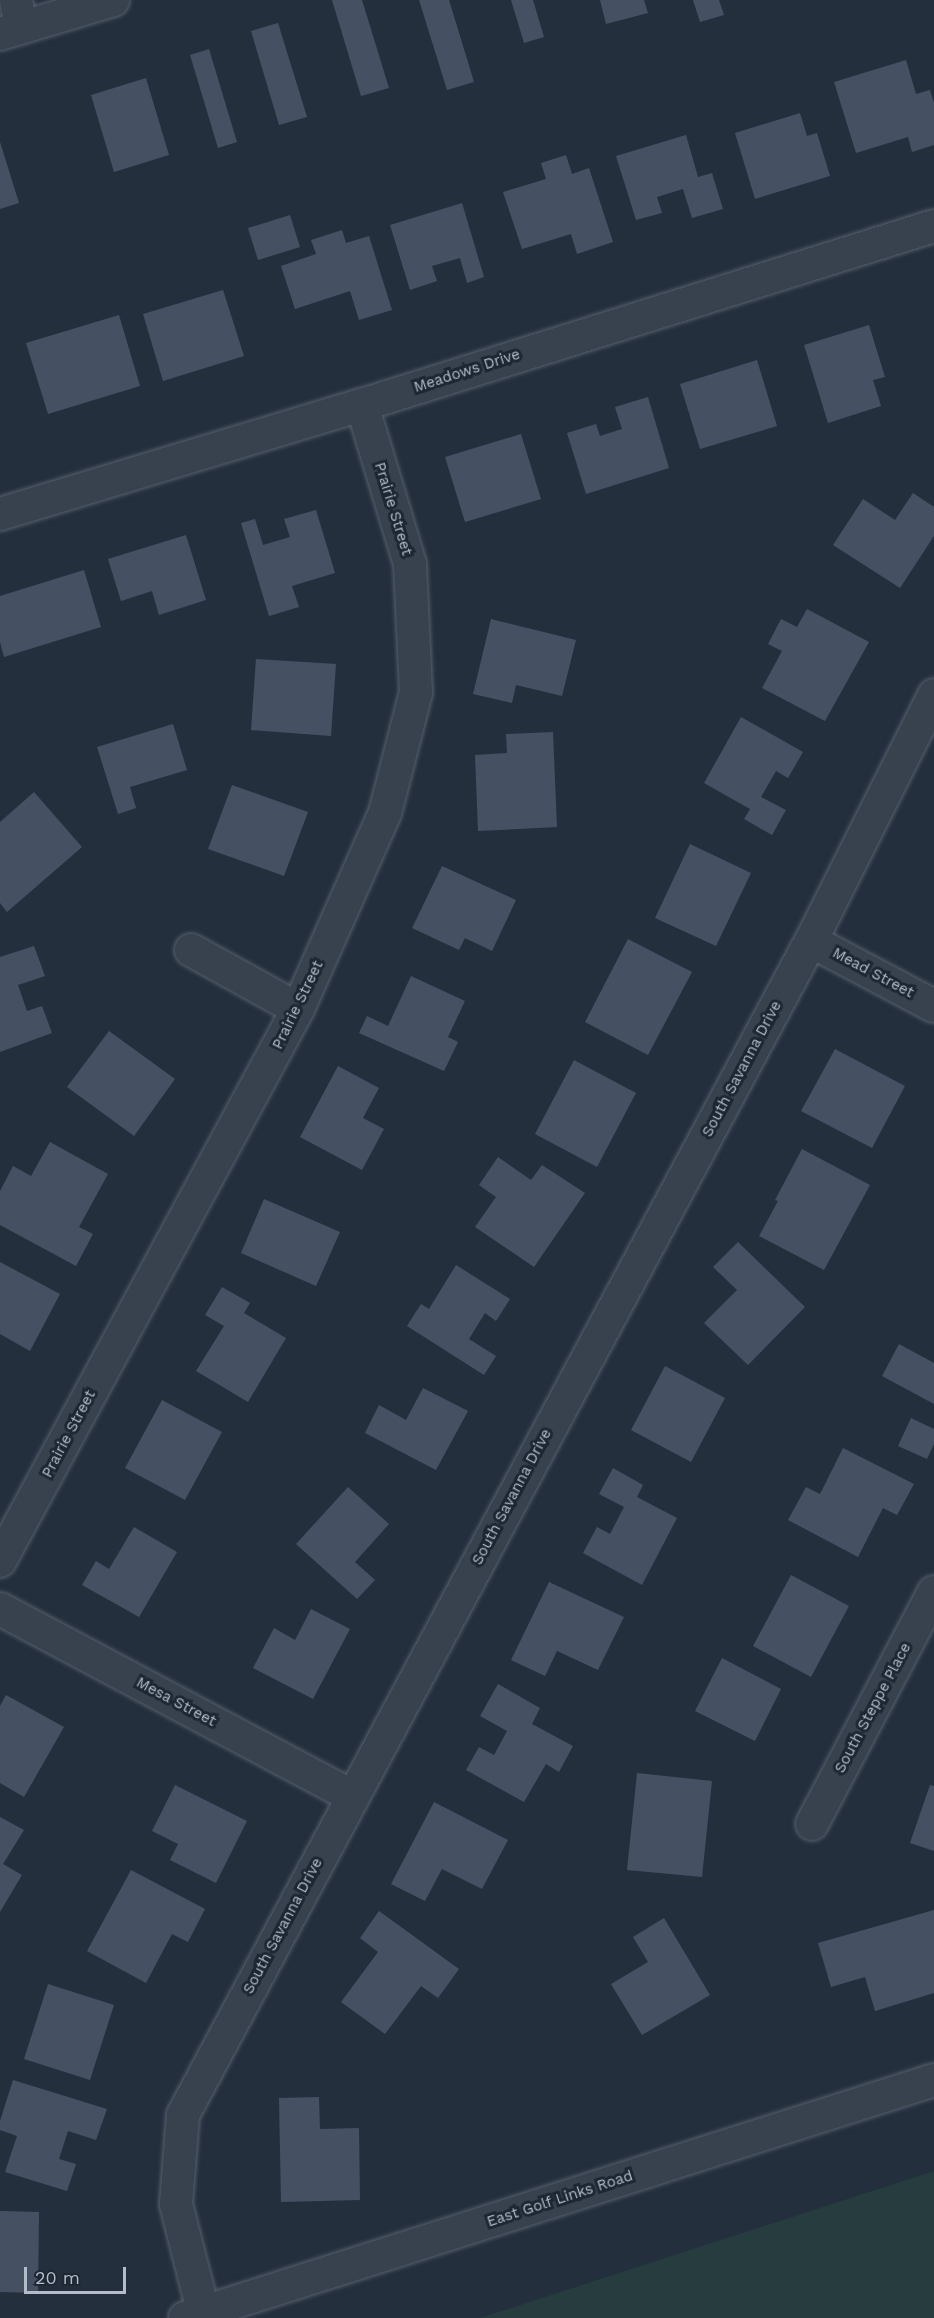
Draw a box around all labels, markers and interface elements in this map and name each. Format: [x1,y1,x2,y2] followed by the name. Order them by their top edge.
[412,345,522,397] street label: Meadows Drive
[370,460,416,558] street label: Prairie Street
[829,944,917,1002] street label: Mead Street
[269,958,327,1052] street label: Prairie Street
[698,998,786,1140] street label: South Savanna Drive
[38,1387,100,1481] street label: Prairie Street
[468,1426,556,1568] street label: South Savanna Drive
[831,1640,915,1776] street label: South Steppe Place
[133,1673,219,1731] street label: Mesa Street
[239,1855,327,1997] street label: South Savanna Drive
[484,2167,636,2231] street label: East Golf Links Road
[27,2255,129,2293] scale bar
[35,2267,80,2288] text: 20 m

